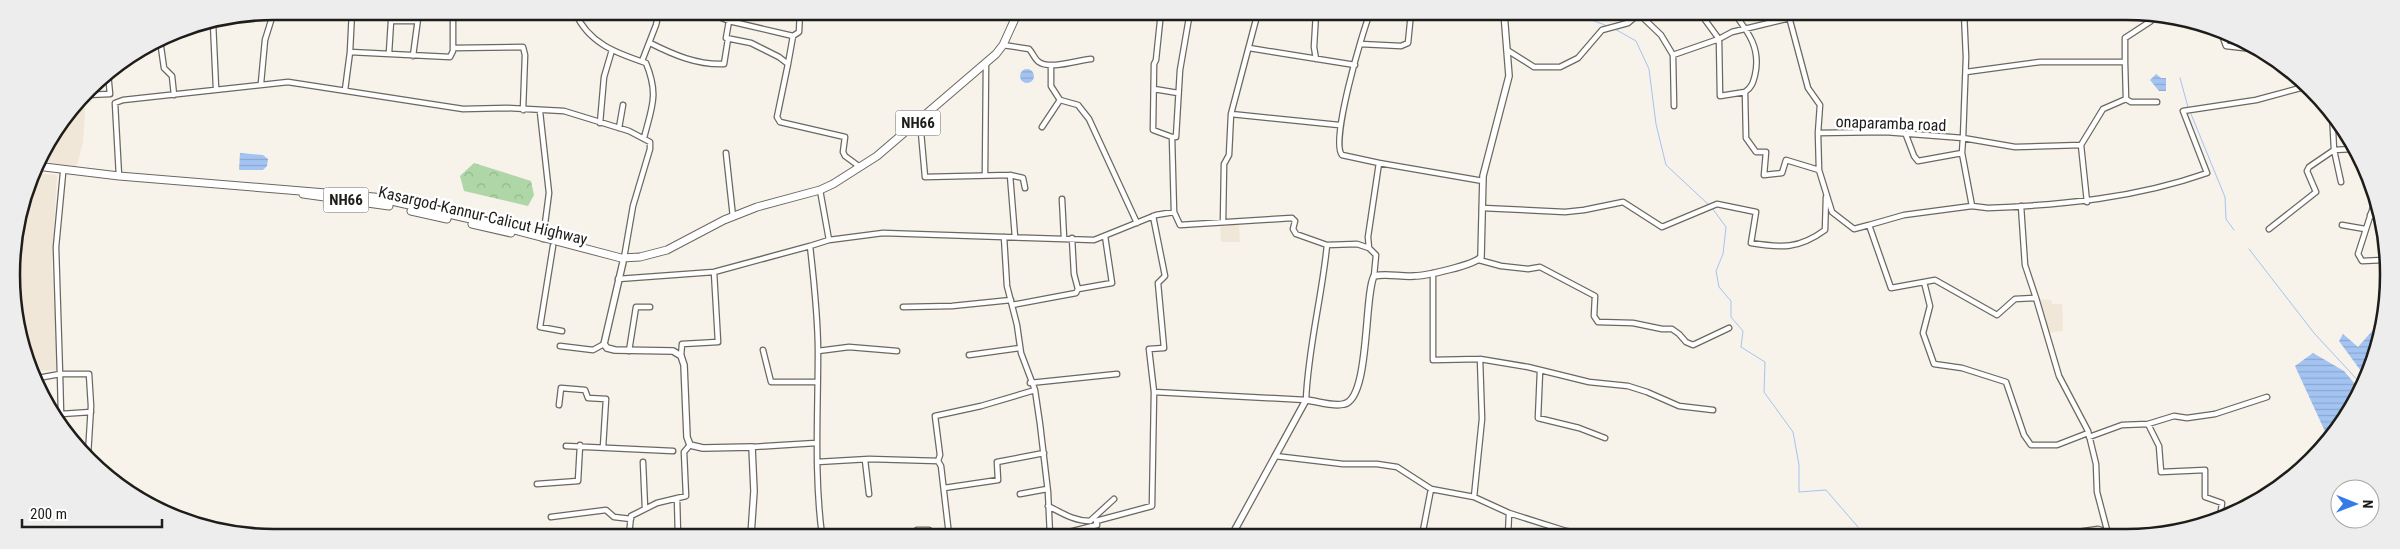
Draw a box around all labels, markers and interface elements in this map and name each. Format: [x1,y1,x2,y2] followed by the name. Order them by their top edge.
[896,110,940,136] road number: NH66
[1835,112,1947,135] street label: onaparamba road
[377,182,590,249] street label: Kasargod-Kannur-Calicut Highway
[324,188,368,212] road number: NH66
[2330,479,2380,529] north arrow
[22,496,162,528] scale bar
[2360,500,2376,509] text: N
[30,505,67,523] text: 200 m

